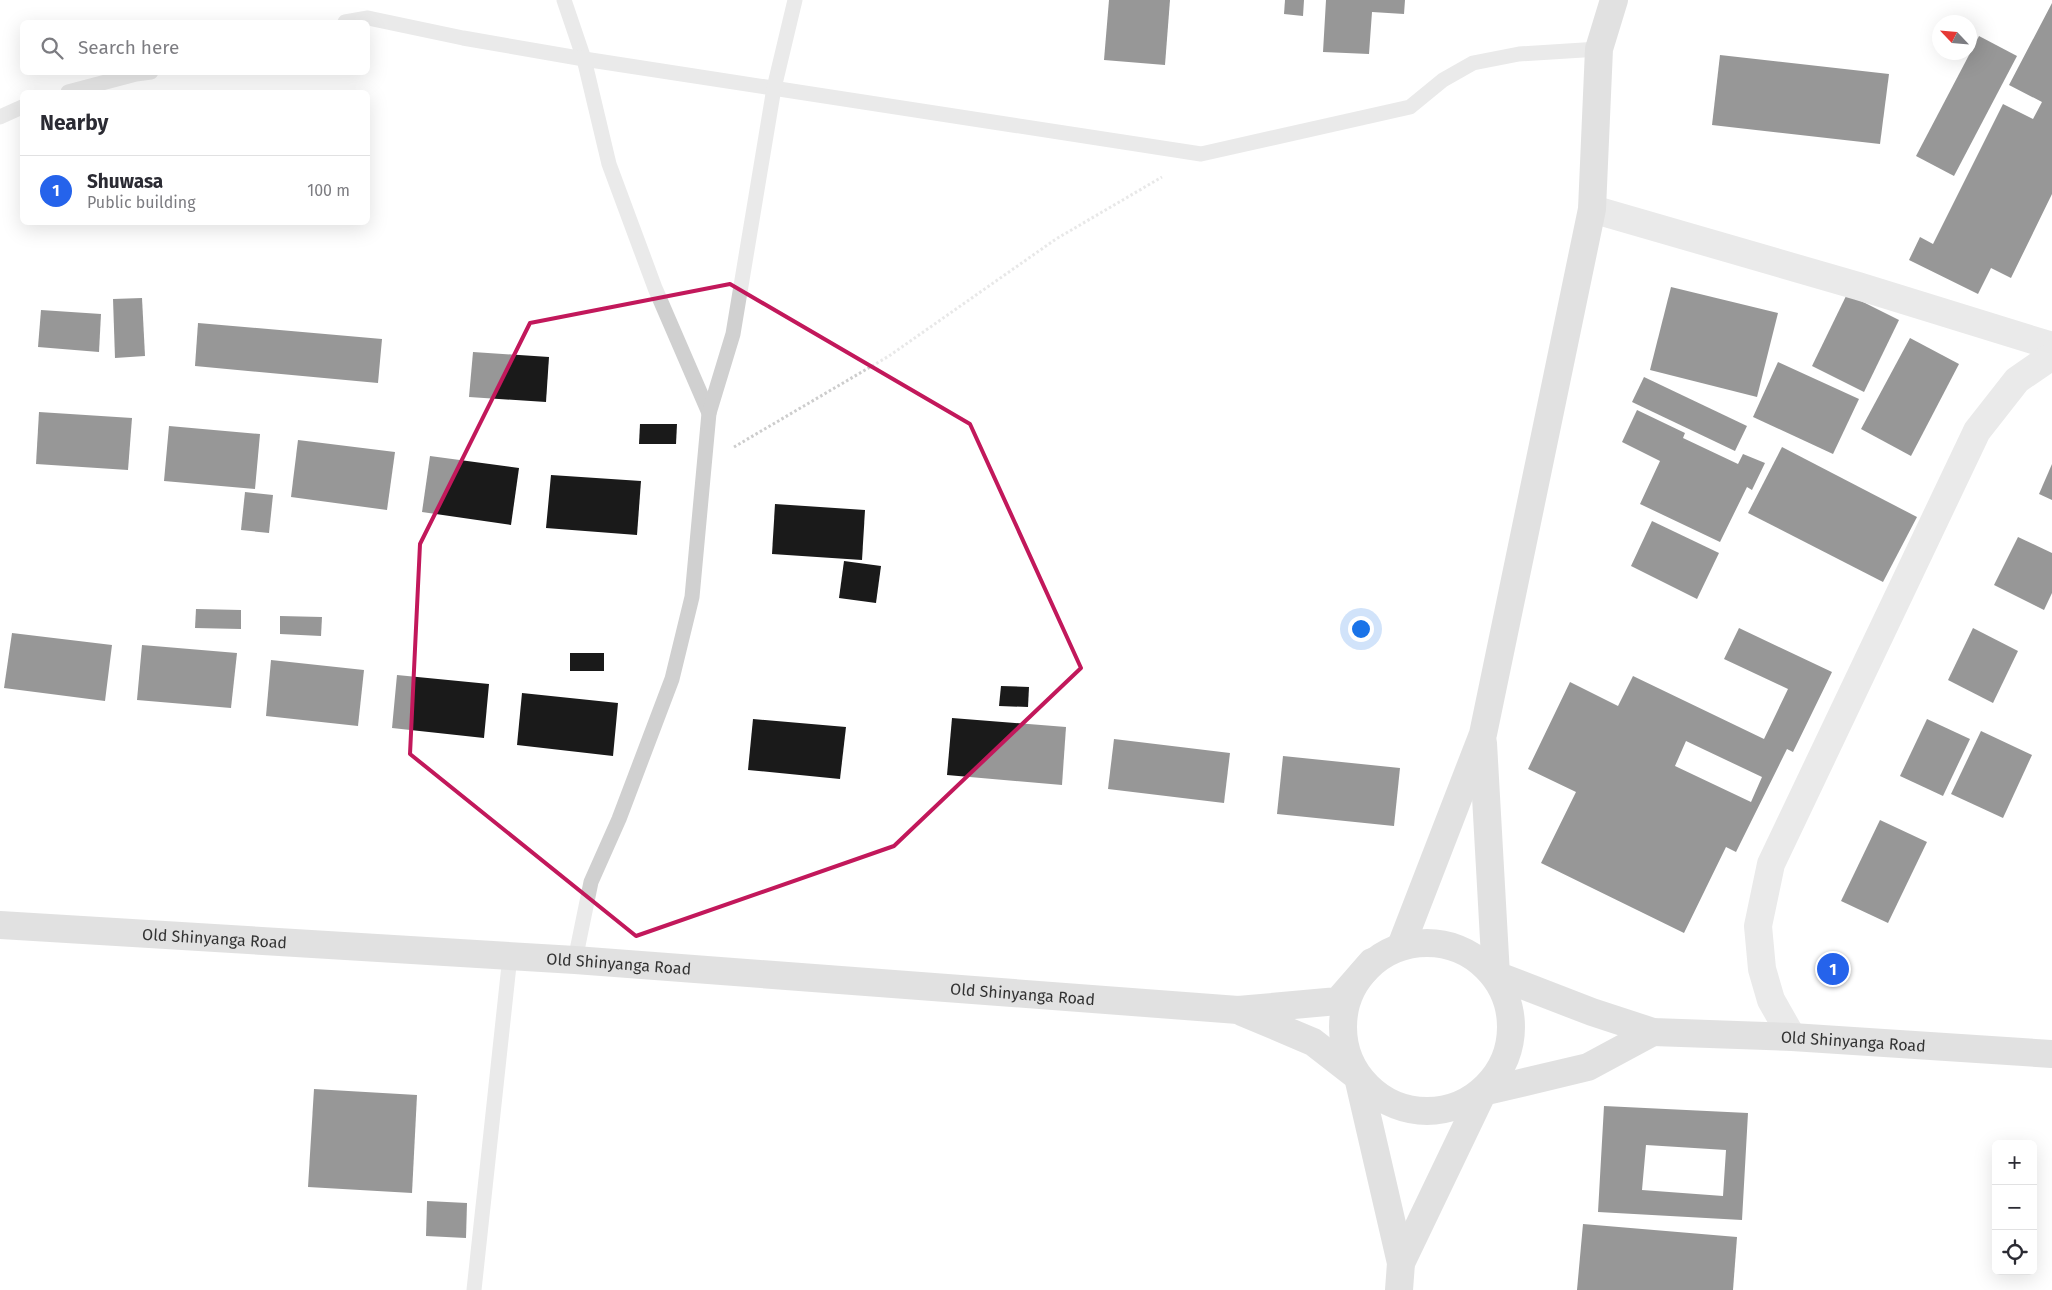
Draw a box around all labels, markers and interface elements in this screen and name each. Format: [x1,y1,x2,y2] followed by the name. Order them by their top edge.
[1932,15,1977,60] north arrow
[20,20,370,75] search box
[38,34,66,62] icon: search
[78,36,179,59] text: Search here
[40,110,108,136] text: Nearby
[87,170,163,193] text: Shuwasa
[52,181,60,200] text: 1
[307,181,350,200] text: 100 m
[87,193,195,212] text: Public building
[1348,616,1374,642] your location
[142,924,288,952] street label: Old Shinyanga Road
[546,949,692,978] street label: Old Shinyanga Road
[1817,950,1849,988] pin: 1
[950,979,1096,1009] street label: Old Shinyanga Road
[1781,1027,1926,1055] street label: Old Shinyanga Road
[1992,1140,2037,1275] map controls
[1992,1140,2037,1185] button: +
[1992,1185,2037,1230] button: −
[1992,1230,2037,1275] button: locate

